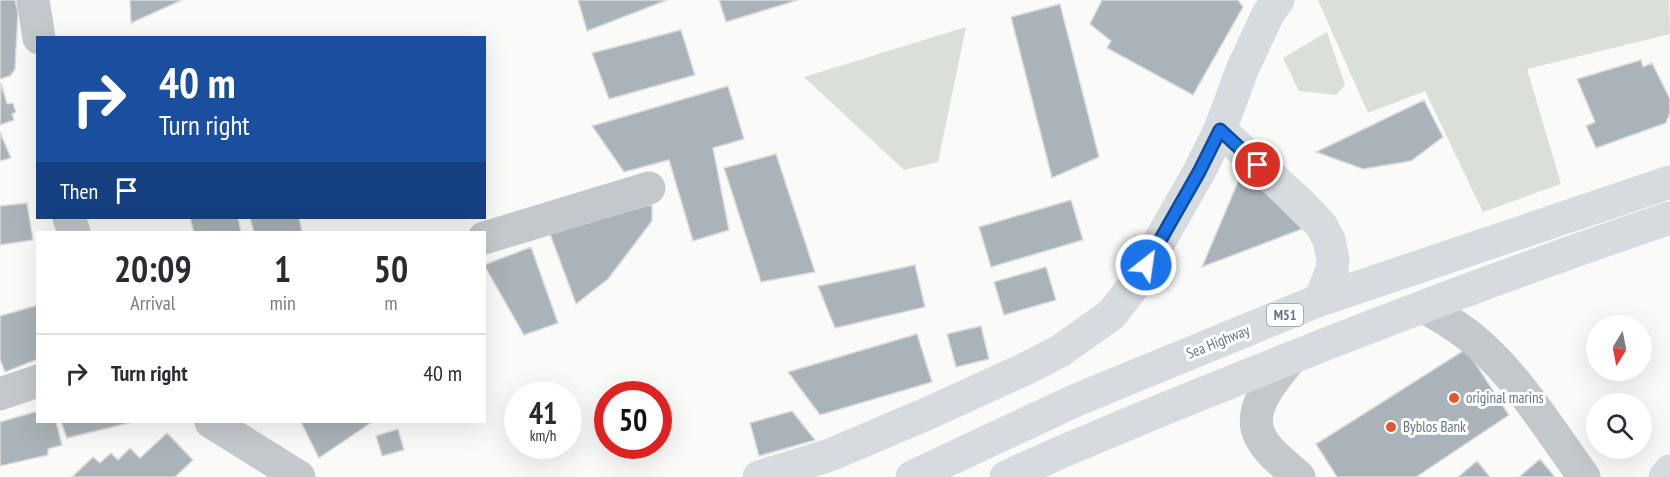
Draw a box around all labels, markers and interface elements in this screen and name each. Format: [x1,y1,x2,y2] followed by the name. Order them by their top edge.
[159,55,236,110] text: 40 m
[60,60,138,138] icon: right
[159,108,250,142] text: Turn right
[1232,139,1283,190] pin
[1241,148,1274,181] icon: arrive
[110,174,143,207] icon: arrive
[60,177,98,205] text: Then
[1114,233,1178,297] position arrow
[114,245,192,292] text: 20:09
[274,245,291,292] text: 1
[374,245,408,292] text: 50
[130,290,175,316] text: Arrival
[270,290,296,316] text: min
[384,290,397,316] text: m
[1267,304,1303,326] road number: M51
[1586,315,1652,381] north arrow
[1586,315,1652,459] map controls
[1183,320,1253,363] street label: Sea Highway
[60,357,93,390] icon: right
[111,359,188,387] text: Turn right
[423,359,462,387] text: 40 m
[594,381,672,459] speed limit sign: 50
[1466,388,1544,407] place label: original marins
[1447,391,1461,405] marker: original marins
[529,393,557,432] text: 41
[1586,393,1652,459] button: search
[1403,417,1466,436] place label: Byblos Bank
[1384,420,1398,434] marker: Byblos Bank
[530,426,556,445] text: km/h

